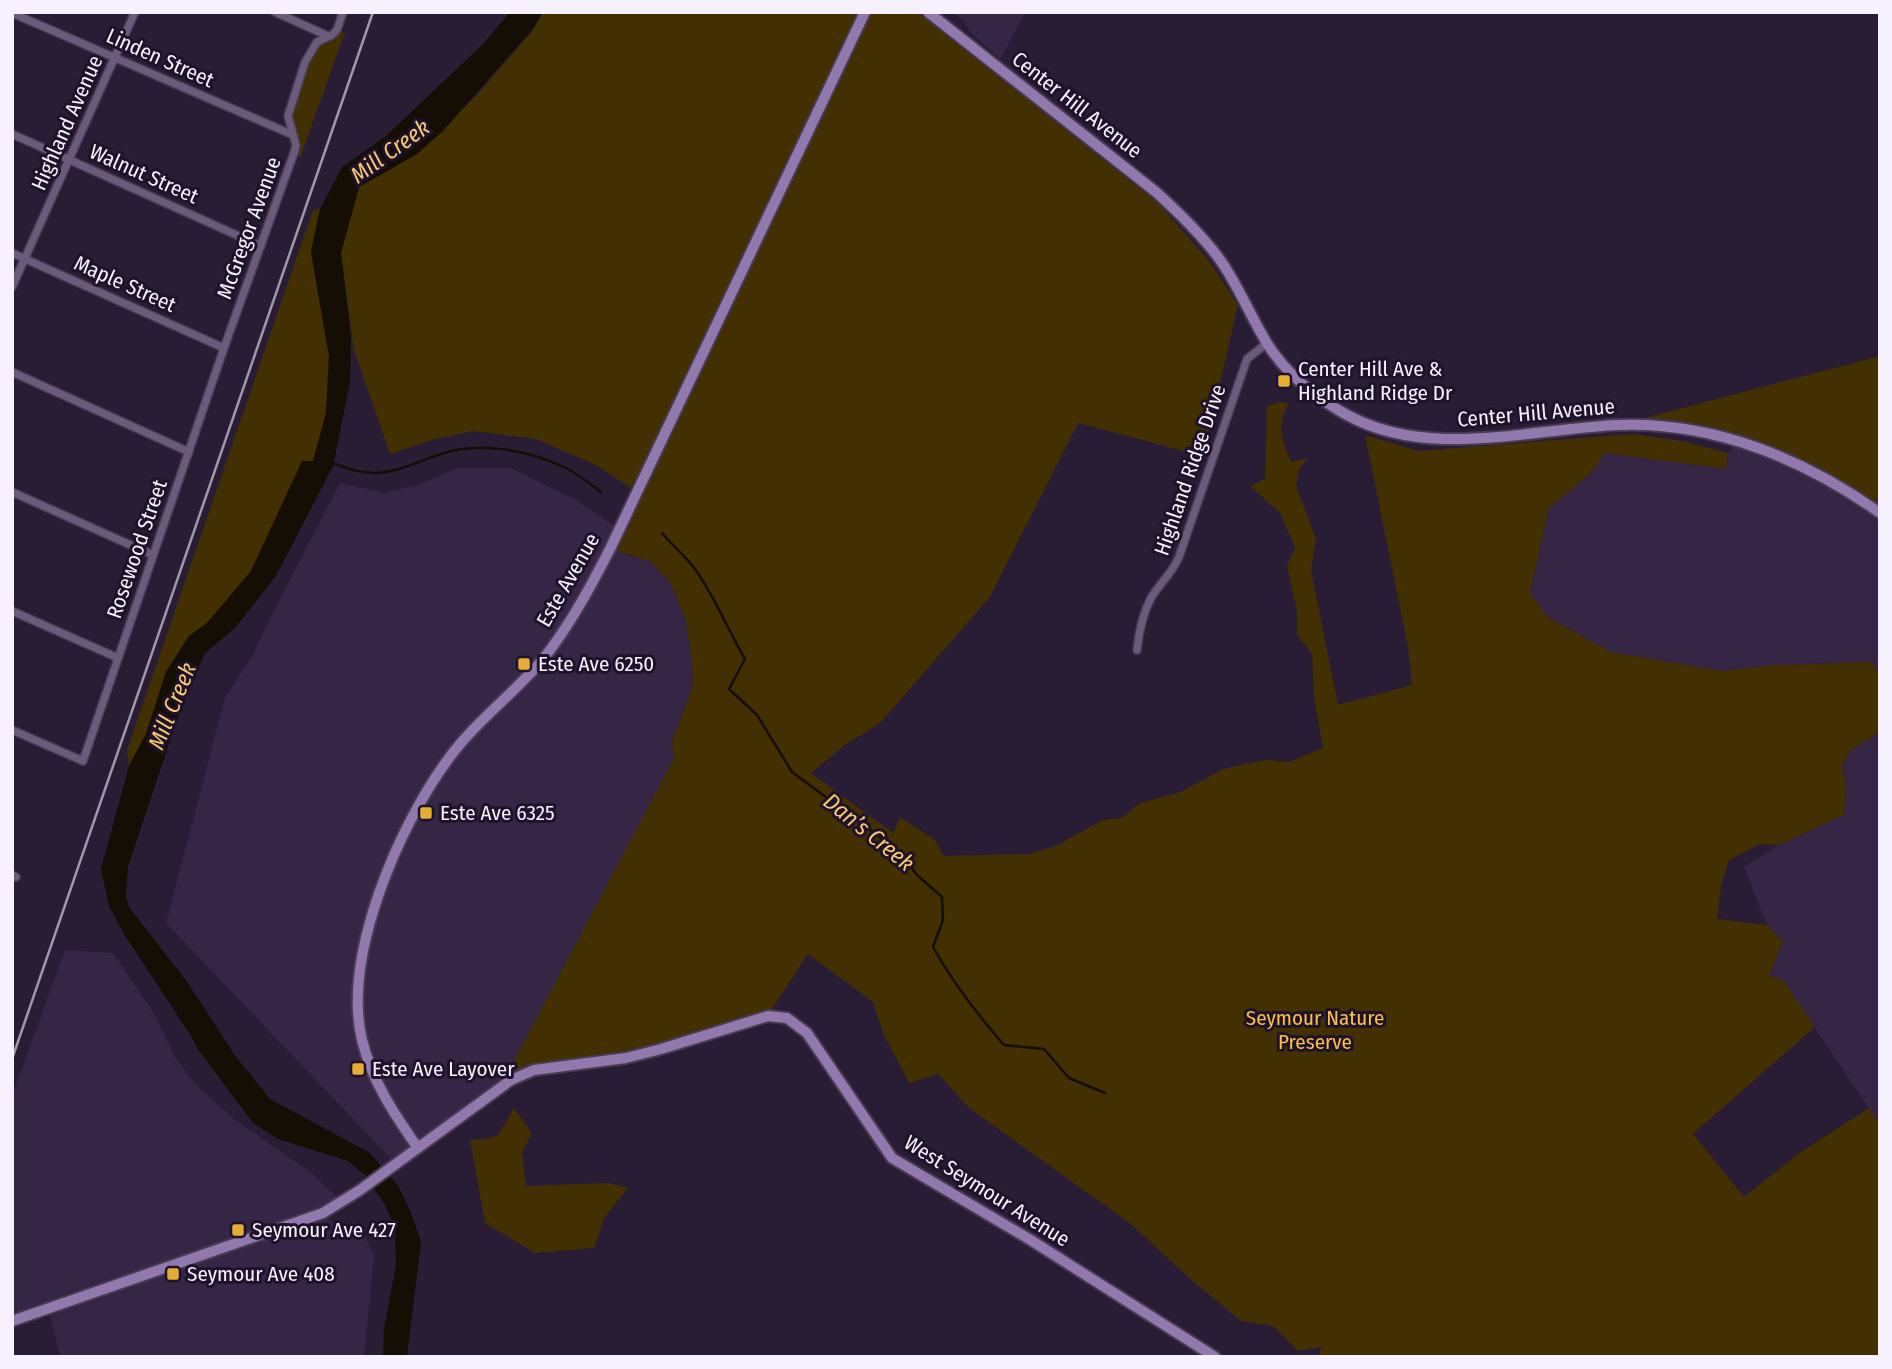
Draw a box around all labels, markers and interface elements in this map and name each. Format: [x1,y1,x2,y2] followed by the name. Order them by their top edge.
[102,23,218,93] street label: Linden Street
[1007,46,1147,164] street label: Center Hill Avenue
[26,51,108,195] street label: Highland Avenue
[345,113,435,189] water label: Mill Creek
[86,138,202,210] street label: Walnut Street
[211,154,287,302] street label: McGregor Avenue
[70,250,180,318] street label: Maple Street
[1298,356,1453,406] place label: Center Hill Ave & Highland Ridge Dr
[1276,373,1292,389] marker: Center Hill Ave & Highland Ridge Dr
[1149,381,1231,559] street label: Highland Ridge Drive
[1456,393,1616,433] street label: Center Hill Avenue
[101,476,173,622] street label: Rosewood Street
[531,529,605,631] street label: Este Avenue
[538,651,654,677] place label: Este Ave 6250
[516,656,532,672] marker: Este Ave 6250
[142,659,202,753] water label: Mill Creek
[818,787,920,877] water label: Dan’s Creek
[440,800,555,826] place label: Este Ave 6325
[418,805,434,821] marker: Este Ave 6325
[1246,1005,1384,1055] park label: Seymour Nature Preserve
[372,1056,515,1082] place label: Este Ave Layover
[350,1061,366,1077] marker: Este Ave Layover
[899,1130,1075,1252] street label: West Seymour Avenue
[252,1217,396,1243] place label: Seymour Ave 427
[230,1222,246,1238] marker: Seymour Ave 427
[187,1261,335,1287] place label: Seymour Ave 408
[165,1266,181,1282] marker: Seymour Ave 408

